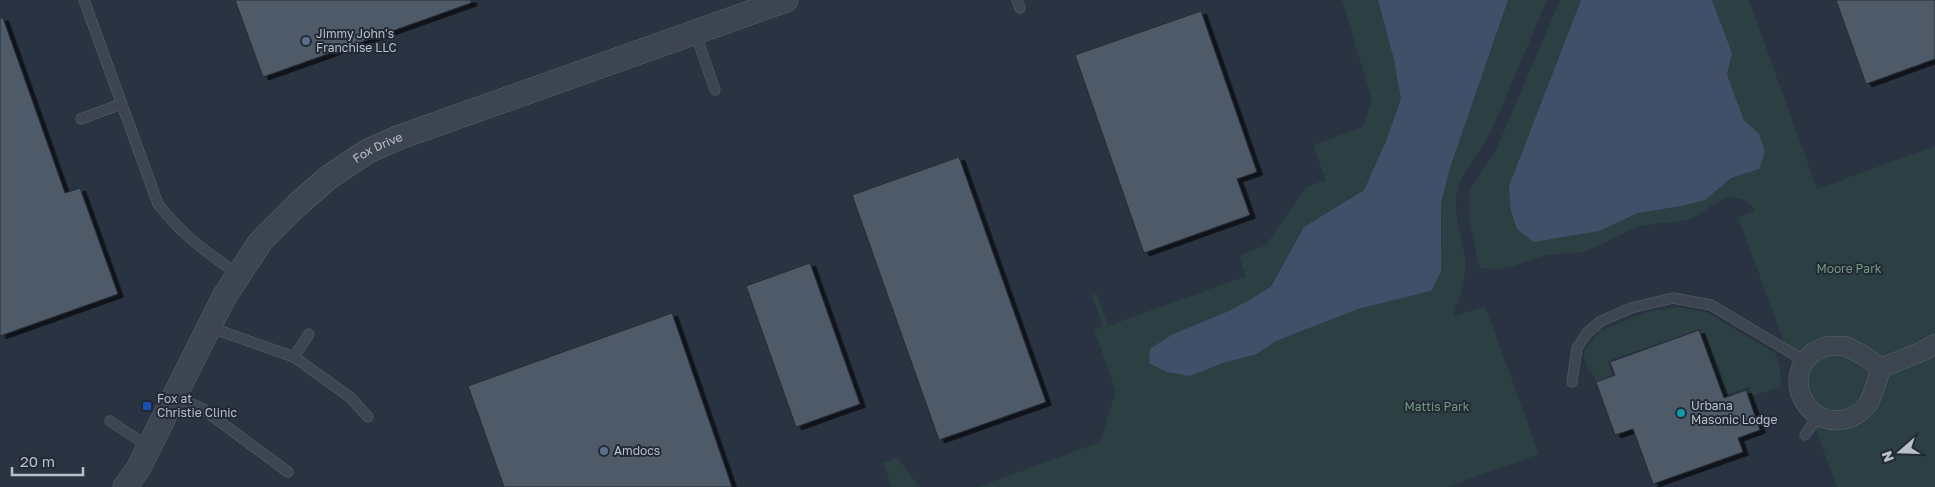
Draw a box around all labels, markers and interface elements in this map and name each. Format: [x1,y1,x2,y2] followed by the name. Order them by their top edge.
[316,26,397,55] place label: Jimmy John's Franchise LLC
[300,35,312,47] marker: Jimmy John's Franchise LLC
[350,129,405,166] street label: Fox Drive
[1816,261,1882,276] park label: Moore Park
[157,391,238,420] place label: Fox at Christie Clinic
[1691,398,1777,427] place label: Urbana Masonic Lodge
[1404,399,1470,414] park label: Mattis Park
[141,400,153,412] marker: Fox at Christie Clinic
[1675,407,1687,419] marker: Urbana Masonic Lodge
[1875,427,1925,477] north arrow
[614,443,660,458] place label: Amdocs
[12,444,84,476] scale bar
[598,445,610,457] marker: Amdocs
[1878,449,1897,465] text: N
[20,452,55,470] text: 20 m

